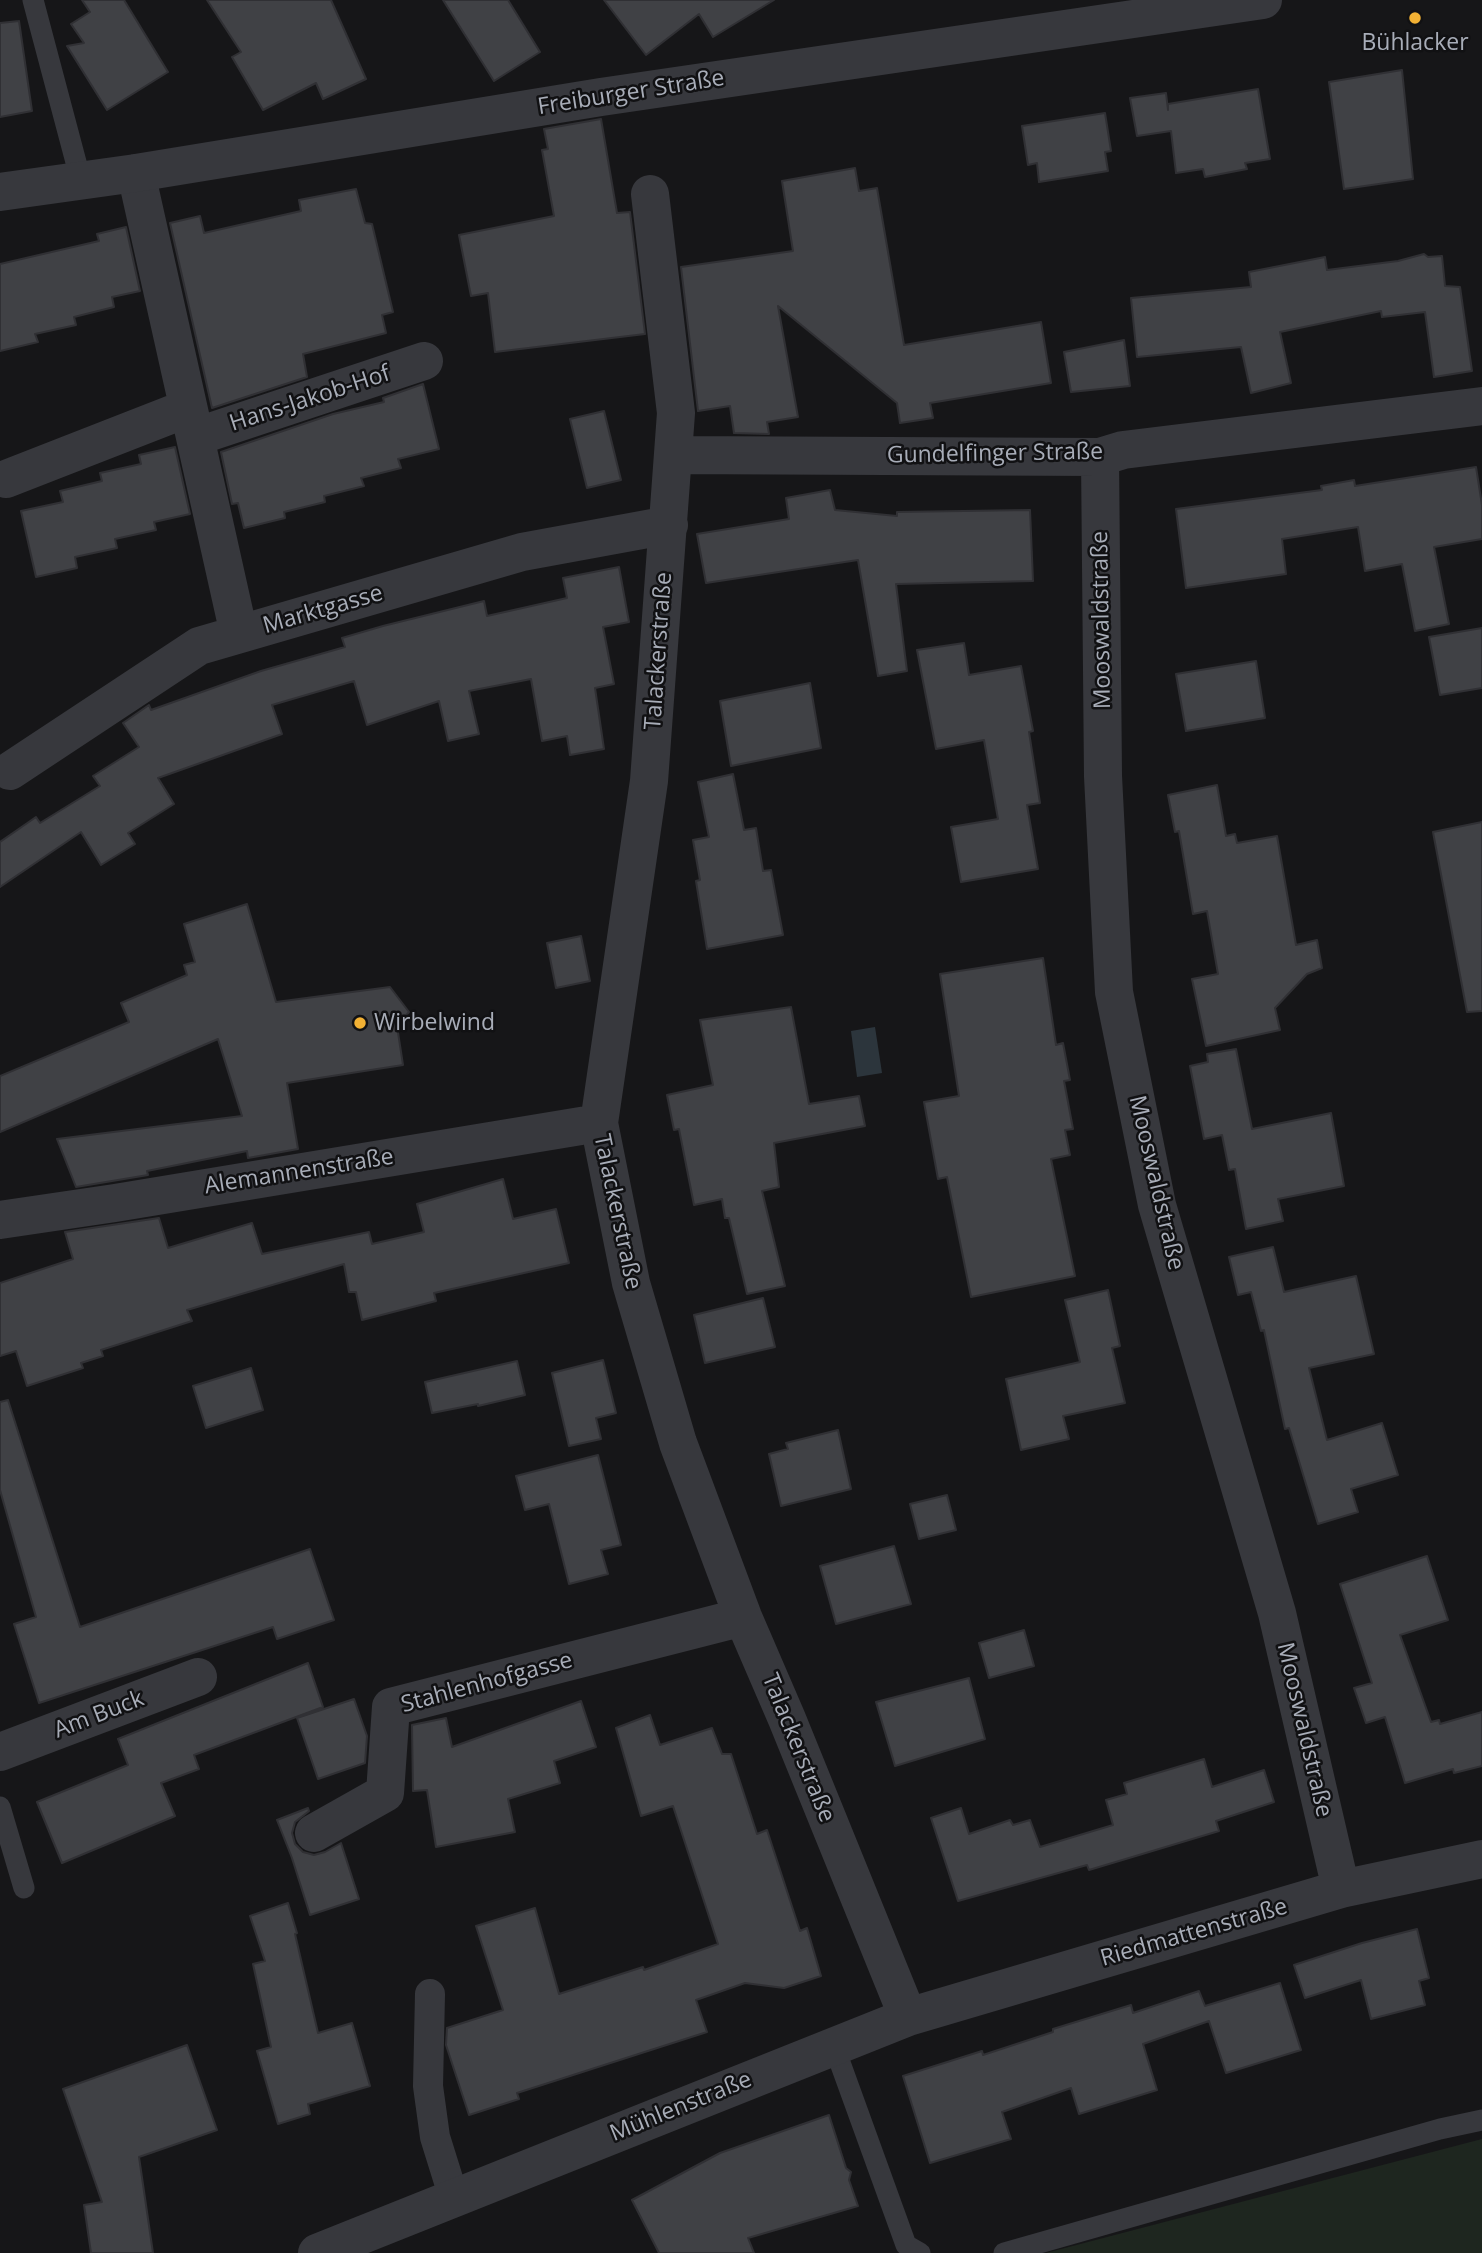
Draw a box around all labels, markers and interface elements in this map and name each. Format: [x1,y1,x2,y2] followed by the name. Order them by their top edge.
[1407,10,1423,26] marker: Bühlacker
[1361,29,1469,57] place label: Bühlacker
[536,65,726,121] street label: Freiburger Straße
[226,360,394,438] street label: Hans-Jakob-Hof
[887,438,1103,470] street label: Gundelfinger Straße
[1087,531,1117,709] street label: Mooswaldstraße
[640,571,678,731] street label: Talackerstraße
[260,580,386,640] street label: Marktgasse
[374,1009,495,1037] place label: Wirbelwind
[352,1015,368,1031] marker: Wirbelwind
[1122,1093,1190,1273] street label: Mooswaldstraße
[587,1132,647,1292] street label: Talackerstraße
[202,1143,396,1201] street label: Alemannenstraße
[1270,1640,1338,1820] street label: Mooswaldstraße
[398,1647,576,1719] street label: Stahlenhofgasse
[756,1670,840,1826] street label: Talackerstraße
[50,1685,148,1745] street label: Am Buck
[1097,1893,1291,1973] street label: Riedmattenstraße
[606,2066,756,2148] street label: Mühlenstraße

